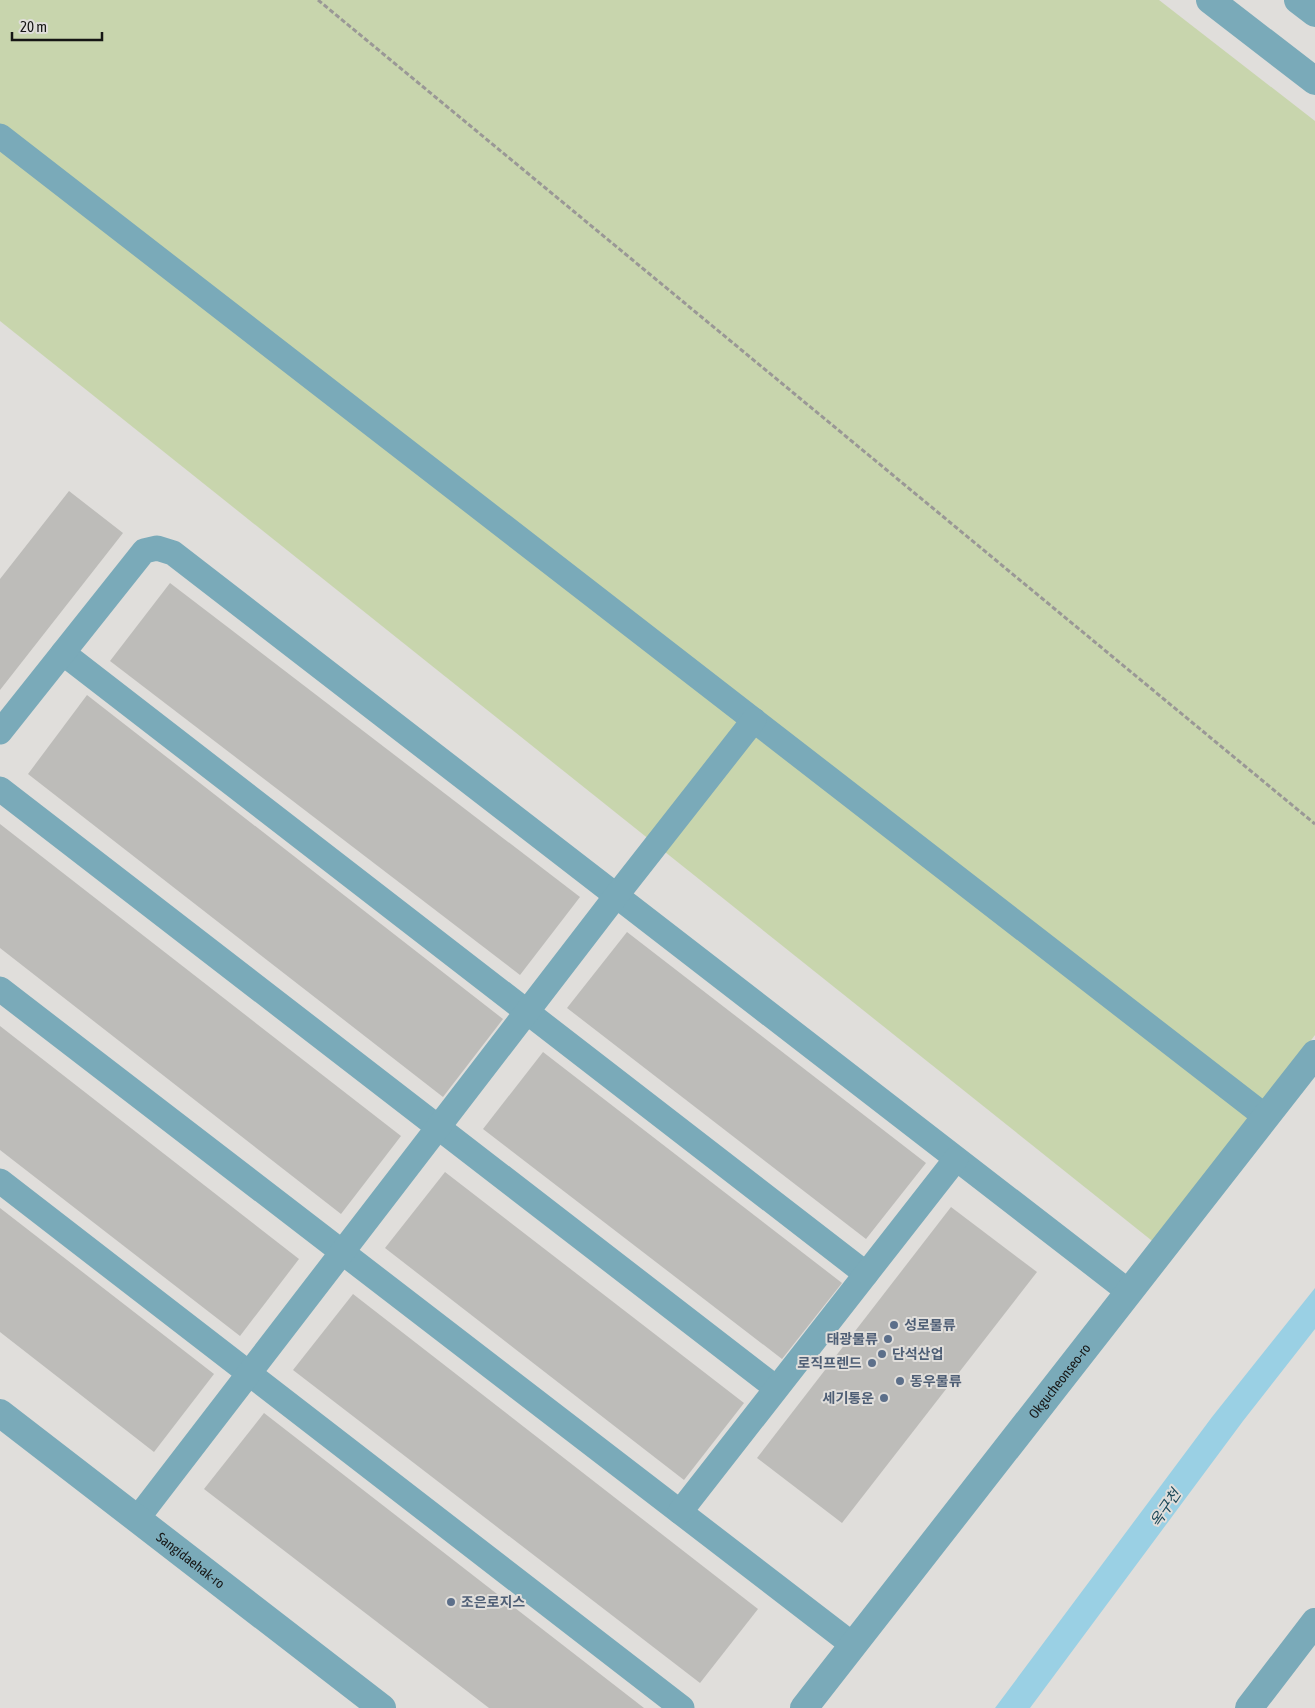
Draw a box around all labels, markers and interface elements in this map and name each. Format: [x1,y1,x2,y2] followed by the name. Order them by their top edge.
[12,10,102,42] scale bar
[20,18,47,35] text: 20 m
[904,1317,956,1333] place label: 성로물류
[888,1319,900,1331] marker: 성로물류
[826,1331,878,1347] place label: 태광물류
[882,1333,894,1345] marker: 태광물류
[1025,1340,1094,1422] street label: Okgucheonseo-ro
[892,1346,944,1362] place label: 단석산업
[876,1348,888,1360] marker: 단석산업
[798,1355,862,1371] place label: 로직프렌드
[866,1357,878,1369] marker: 로직프렌드
[910,1373,962,1389] place label: 동우물류
[894,1375,906,1387] marker: 동우물류
[822,1390,874,1406] place label: 세기통운
[878,1392,890,1404] marker: 세기통운
[1146,1484,1185,1530] water label: 옥구천
[154,1529,228,1592] street label: Sangidaehak-ro
[461,1594,526,1610] place label: 조은로지스
[445,1596,457,1608] marker: 조은로지스

